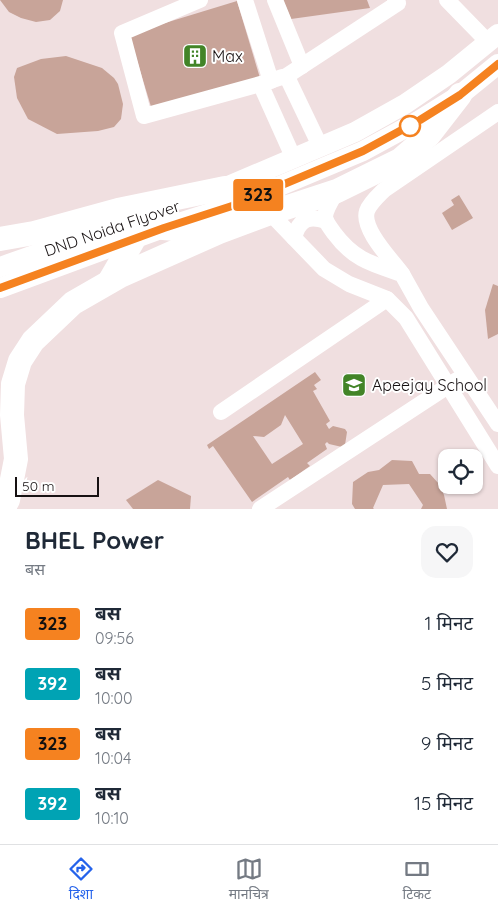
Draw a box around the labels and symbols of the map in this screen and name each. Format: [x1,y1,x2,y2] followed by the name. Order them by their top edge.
[182,43,208,69] building icon: Max
[212,46,243,66] place label: Max
[399,115,421,137] unlabelled marker
[229,179,287,211] line badge: 323
[42,195,182,261] street label: DND Noida Flyover
[341,372,367,398] school or university icon: Apeejay School
[372,375,487,395] place label: Apeejay School
[15,474,99,497] scale bar

